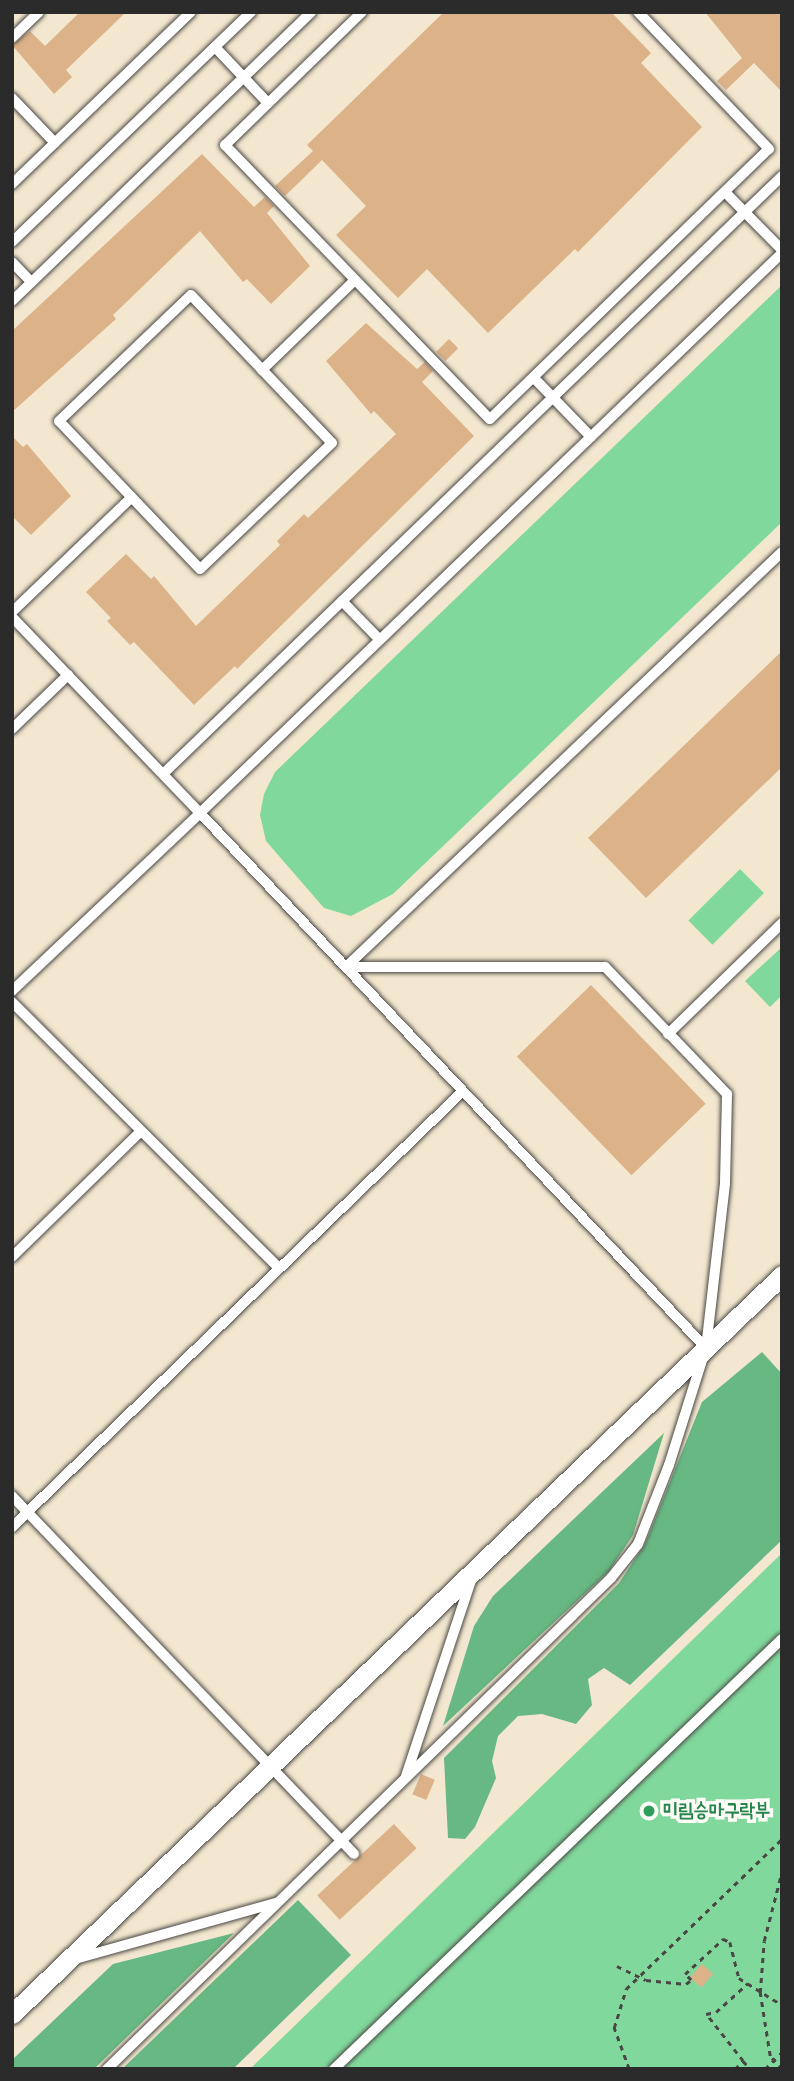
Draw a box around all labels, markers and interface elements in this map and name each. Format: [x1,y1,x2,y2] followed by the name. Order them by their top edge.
[663,1800,770,1822] place label: 미림승마구락부
[641,1803,657,1819] marker: 미림승마구락부

